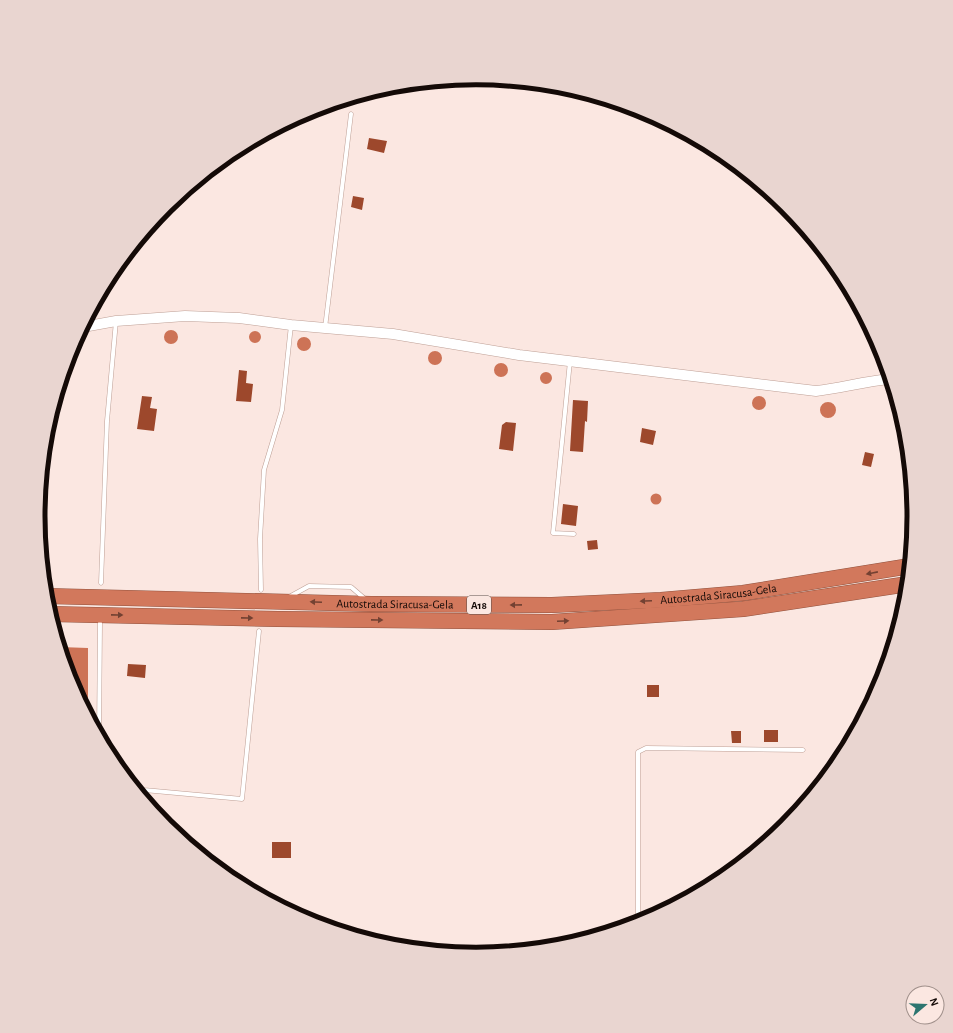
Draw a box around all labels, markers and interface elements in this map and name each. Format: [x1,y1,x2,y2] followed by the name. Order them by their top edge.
[866,570,878,576] one-way arrow
[660,582,778,606] street label: Autostrada Siracusa-Gela
[467,596,491,614] road number: A18
[336,597,454,610] street label: Autostrada Siracusa-Gela
[639,598,652,604] one-way arrow
[310,599,322,606] one-way arrow
[509,602,522,608] one-way arrow
[111,612,124,618] one-way arrow
[241,615,254,621] one-way arrow
[371,617,384,623] one-way arrow
[557,618,570,624] one-way arrow
[905,985,945,1025] north arrow
[928,996,940,1007] text: N

